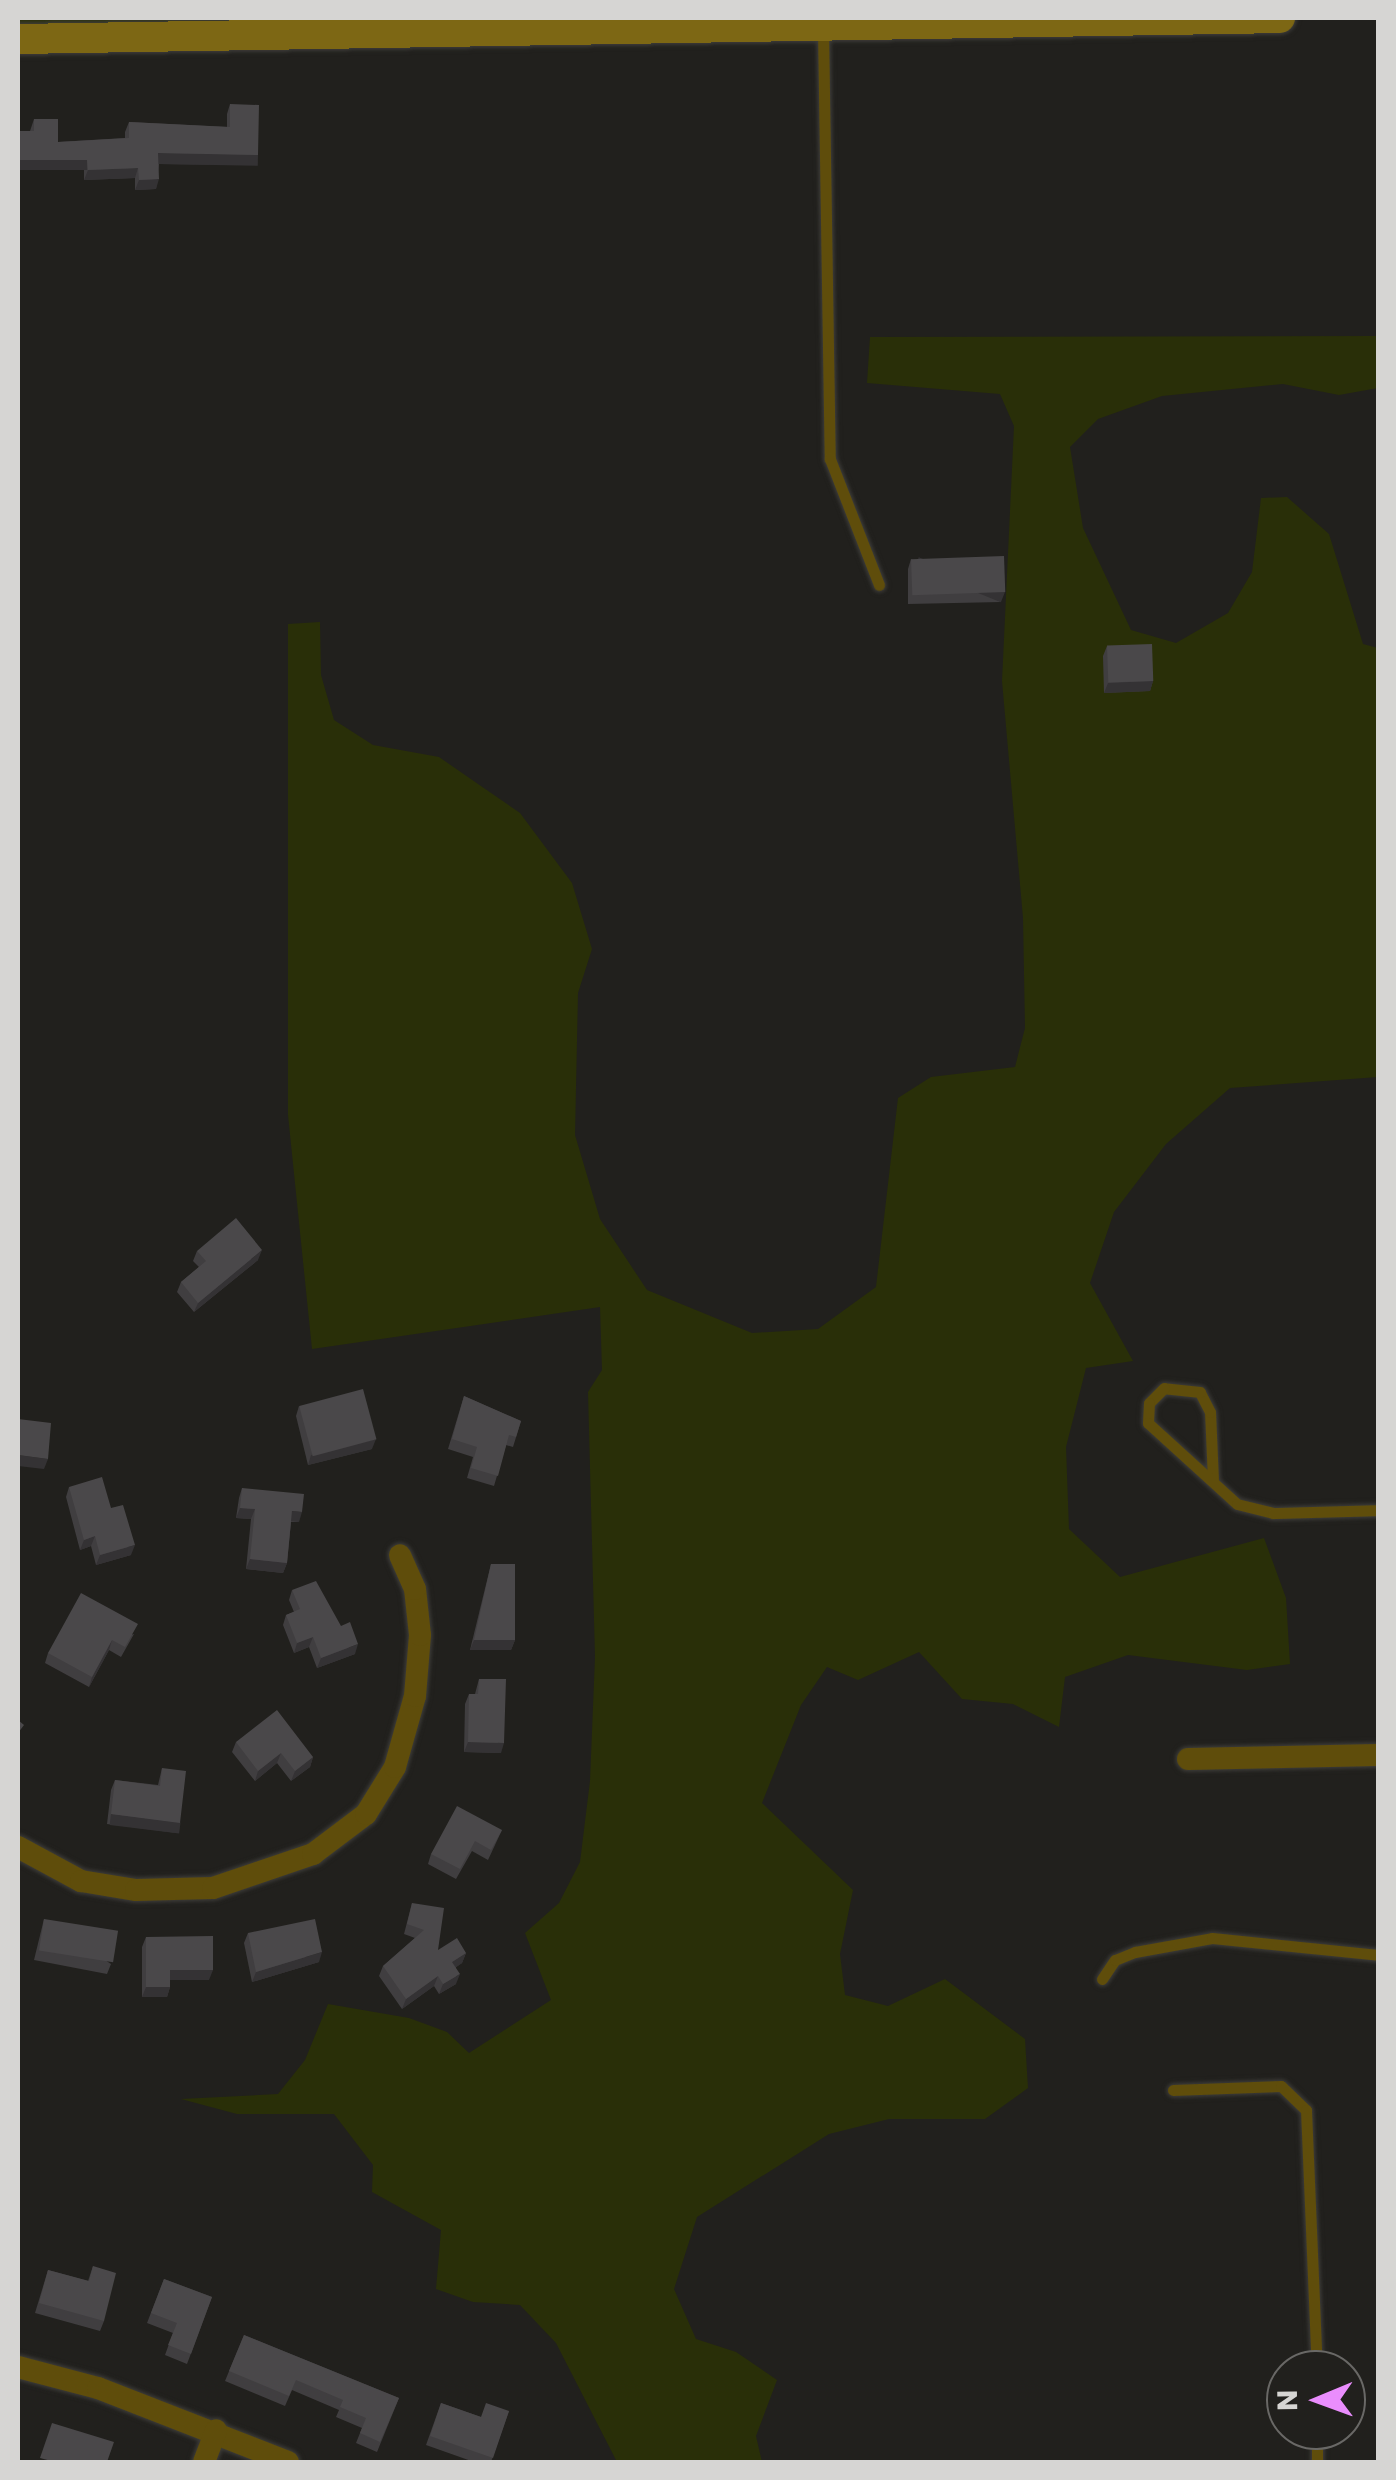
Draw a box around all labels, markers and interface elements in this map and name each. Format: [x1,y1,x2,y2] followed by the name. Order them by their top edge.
[1266,2350,1366,2450] north arrow
[1268,2390,1307,2411] text: N

